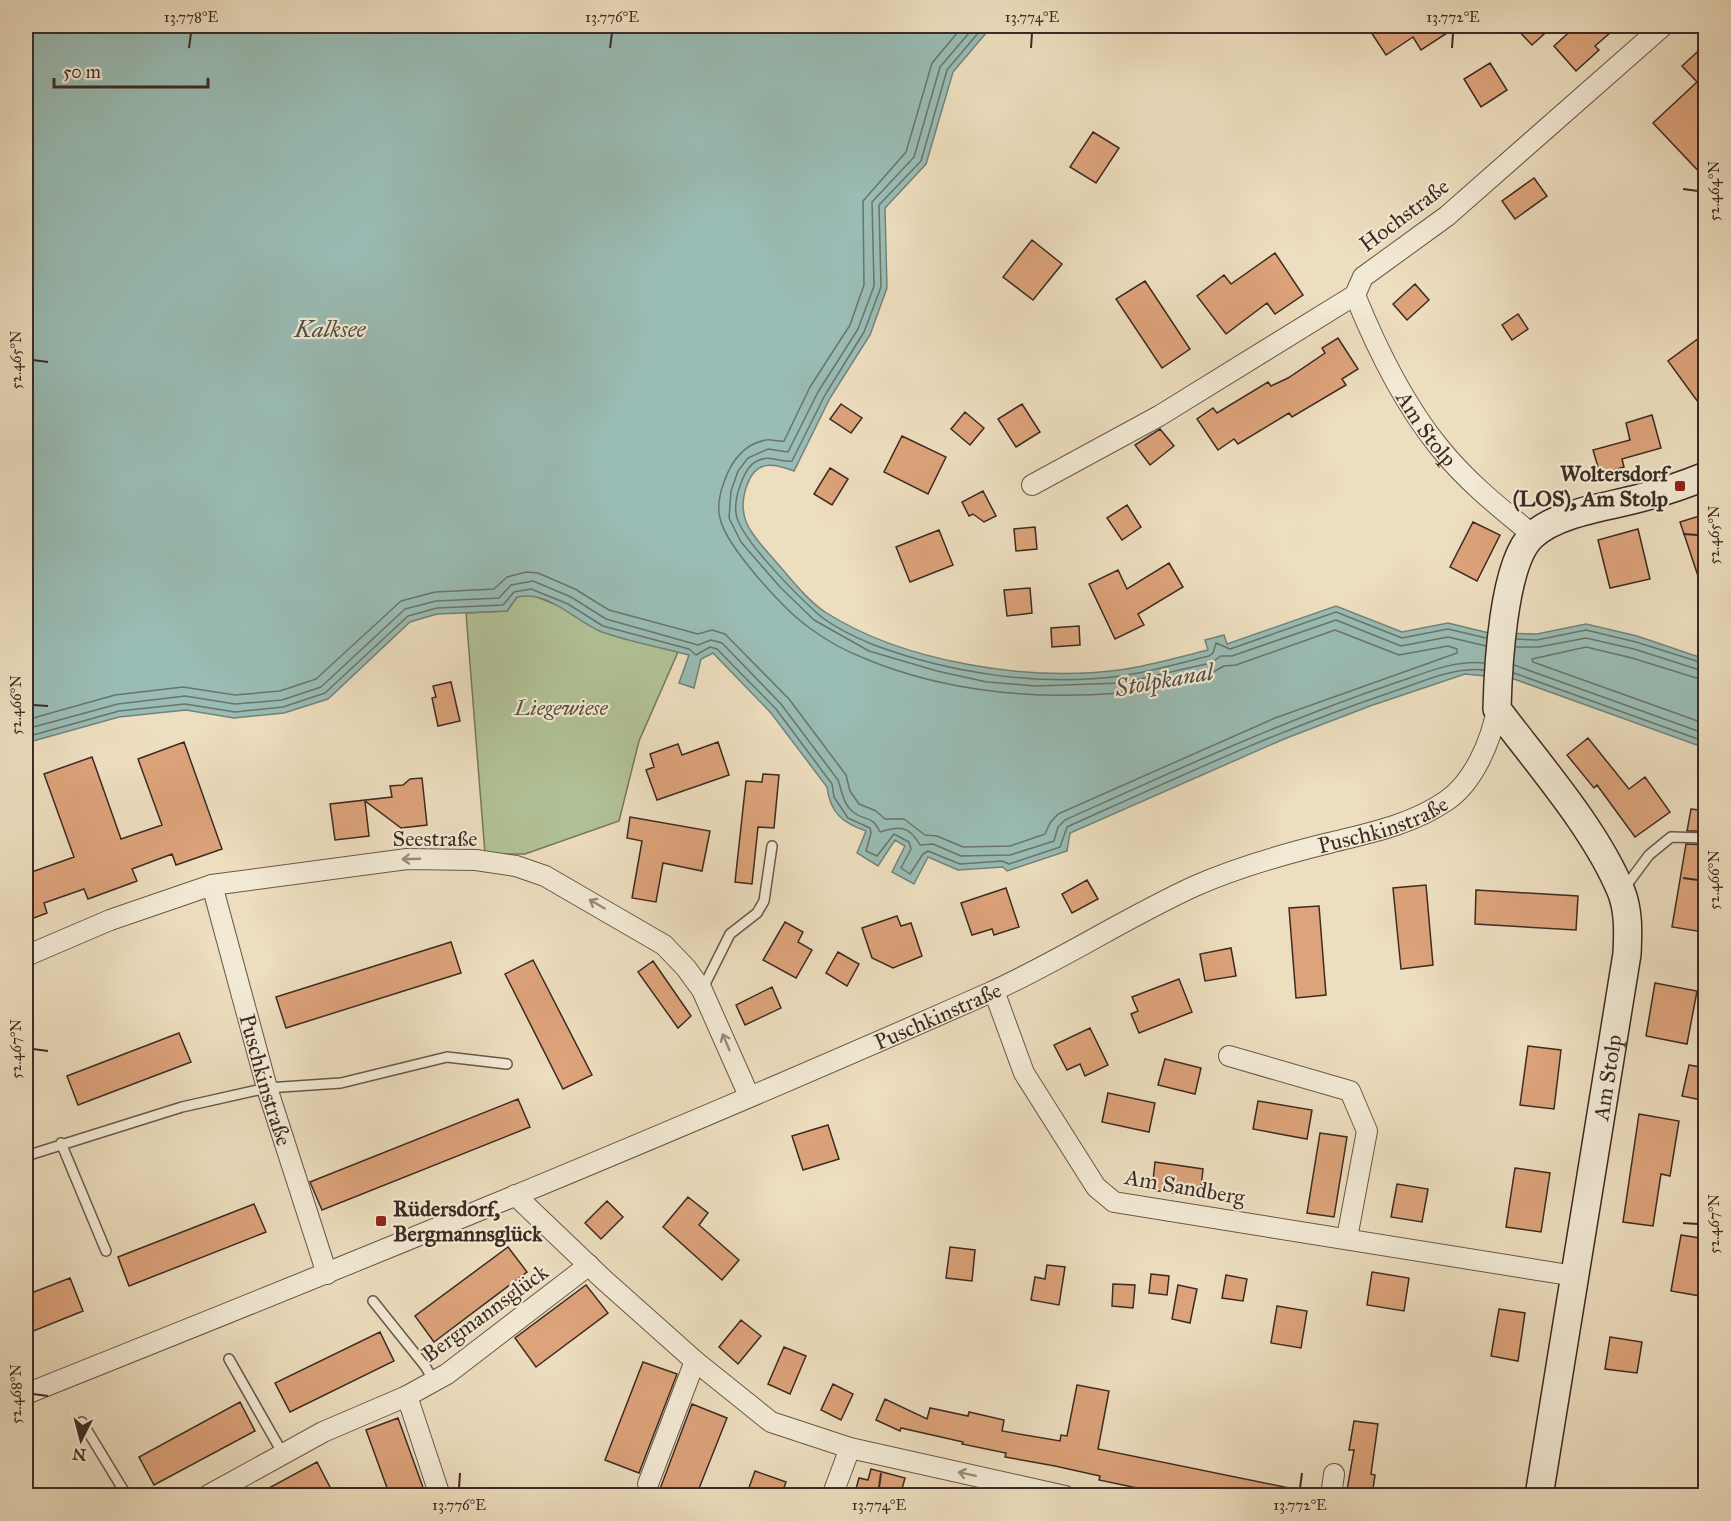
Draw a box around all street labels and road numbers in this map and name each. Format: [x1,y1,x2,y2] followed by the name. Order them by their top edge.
[1354,172,1454,258] street label: Hochstraße
[1390,385,1463,472] street label: Am Stolp
[1315,790,1453,859] street label: Puschkinstraße
[393,825,477,852] street label: Seestraße
[870,976,1005,1055] street label: Puschkinstraße
[234,1011,298,1149] street label: Puschkinstraße
[1587,1033,1627,1123] street label: Am Stolp
[1122,1163,1248,1211] street label: Am Sandberg
[417,1258,554,1368] street label: Bergmannsglück

